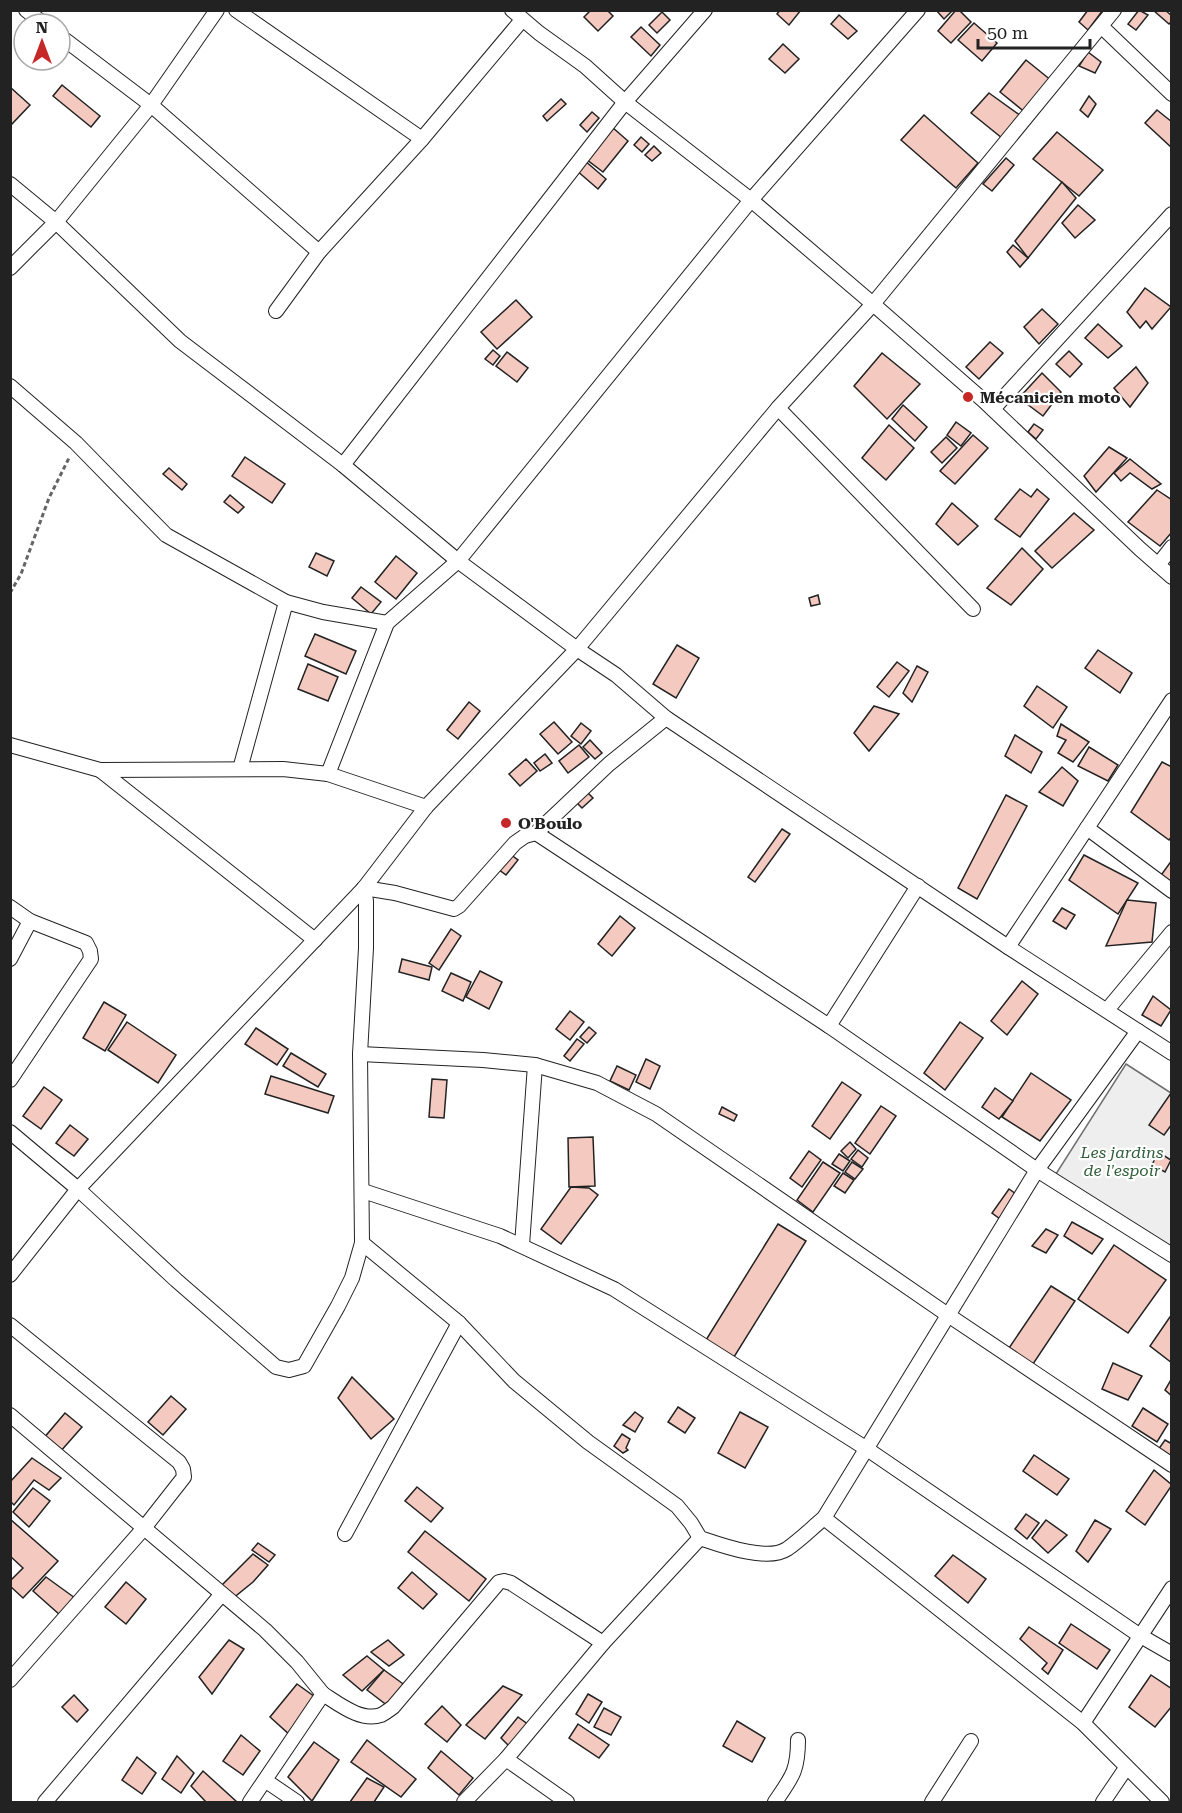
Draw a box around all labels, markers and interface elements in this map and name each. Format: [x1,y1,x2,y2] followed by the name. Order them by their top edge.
[12,12,72,72] north arrow
[978,12,1090,50] scale bar
[36,18,48,37] text: N
[987,22,1028,43] text: 50 m
[980,388,1121,407] place label: Mécanicien moto
[961,390,975,404] marker: Mécanicien moto
[518,814,582,833] place label: O'Boulo
[499,816,513,830] marker: O'Boulo
[1079,1143,1164,1180] park label: Les jardins de l'espoir

